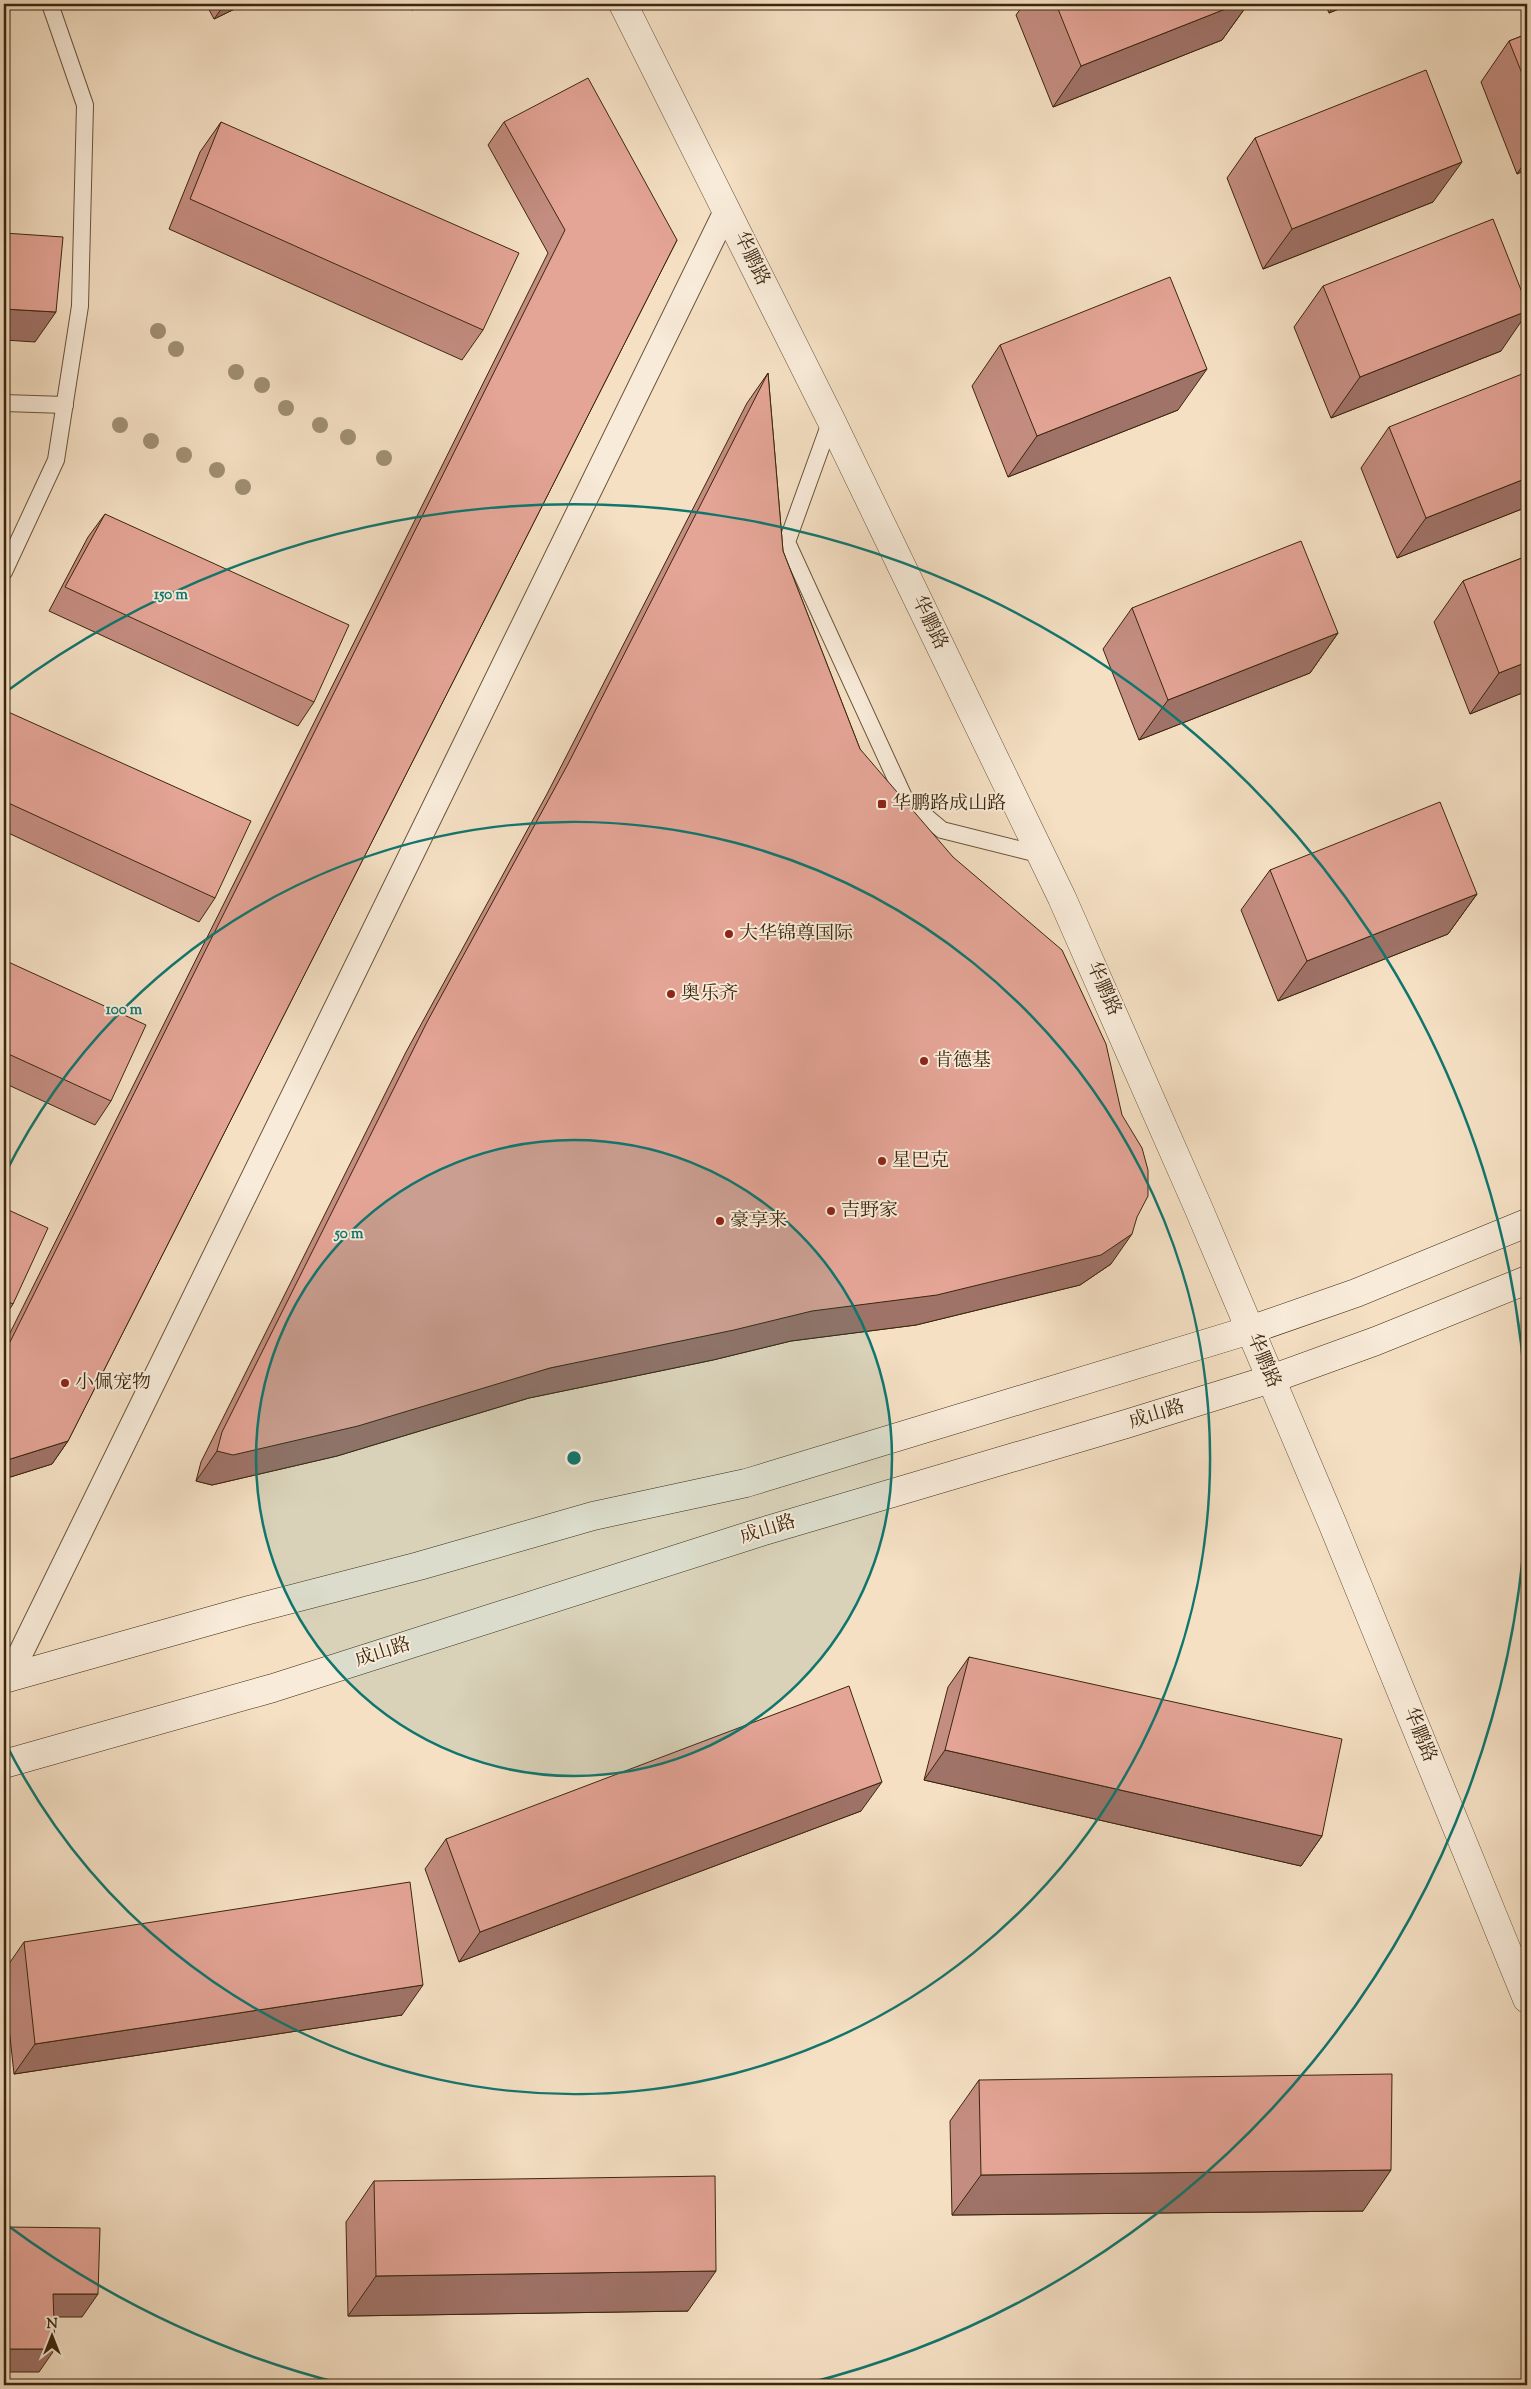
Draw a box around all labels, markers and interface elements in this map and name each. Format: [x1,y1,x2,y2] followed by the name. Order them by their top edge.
[726,227,776,291] street label: 华鹏路
[154,585,188,606] text: 150 m
[904,591,954,655] street label: 华鹏路
[892,791,1006,818] place label: 华鹏路成山路
[876,798,888,810] marker: 华鹏路成山路
[739,921,853,948] place label: 大华锦尊国际
[723,928,735,940] marker: 大华锦尊国际
[1079,957,1127,1021] street label: 华鹏路
[681,981,738,1008] place label: 奥乐齐
[665,988,677,1000] marker: 奥乐齐
[106,1000,143,1021] text: 100 m
[934,1048,991,1075] place label: 肯德基
[918,1055,930,1067] marker: 肯德基
[892,1148,949,1175] place label: 星巴克
[876,1155,888,1167] marker: 星巴克
[841,1198,898,1225] place label: 吉野家
[825,1205,837,1217] marker: 吉野家
[730,1208,787,1235] place label: 豪享来
[714,1215,726,1227] marker: 豪享来
[334,1224,364,1245] text: 50 m
[1239,1329,1287,1393] street label: 华鹏路
[75,1370,151,1397] place label: 小佩宠物
[59,1377,71,1389] marker: 小佩宠物
[1126,1394,1188,1436] street label: 成山路
[565,1449,583,1467] centre of rings
[737,1509,799,1551] street label: 成山路
[352,1631,414,1675] street label: 成山路
[1396,1704,1442,1766] street label: 华鹏路
[28,2312,78,2362] north arrow
[46,2315,58,2335] text: N

